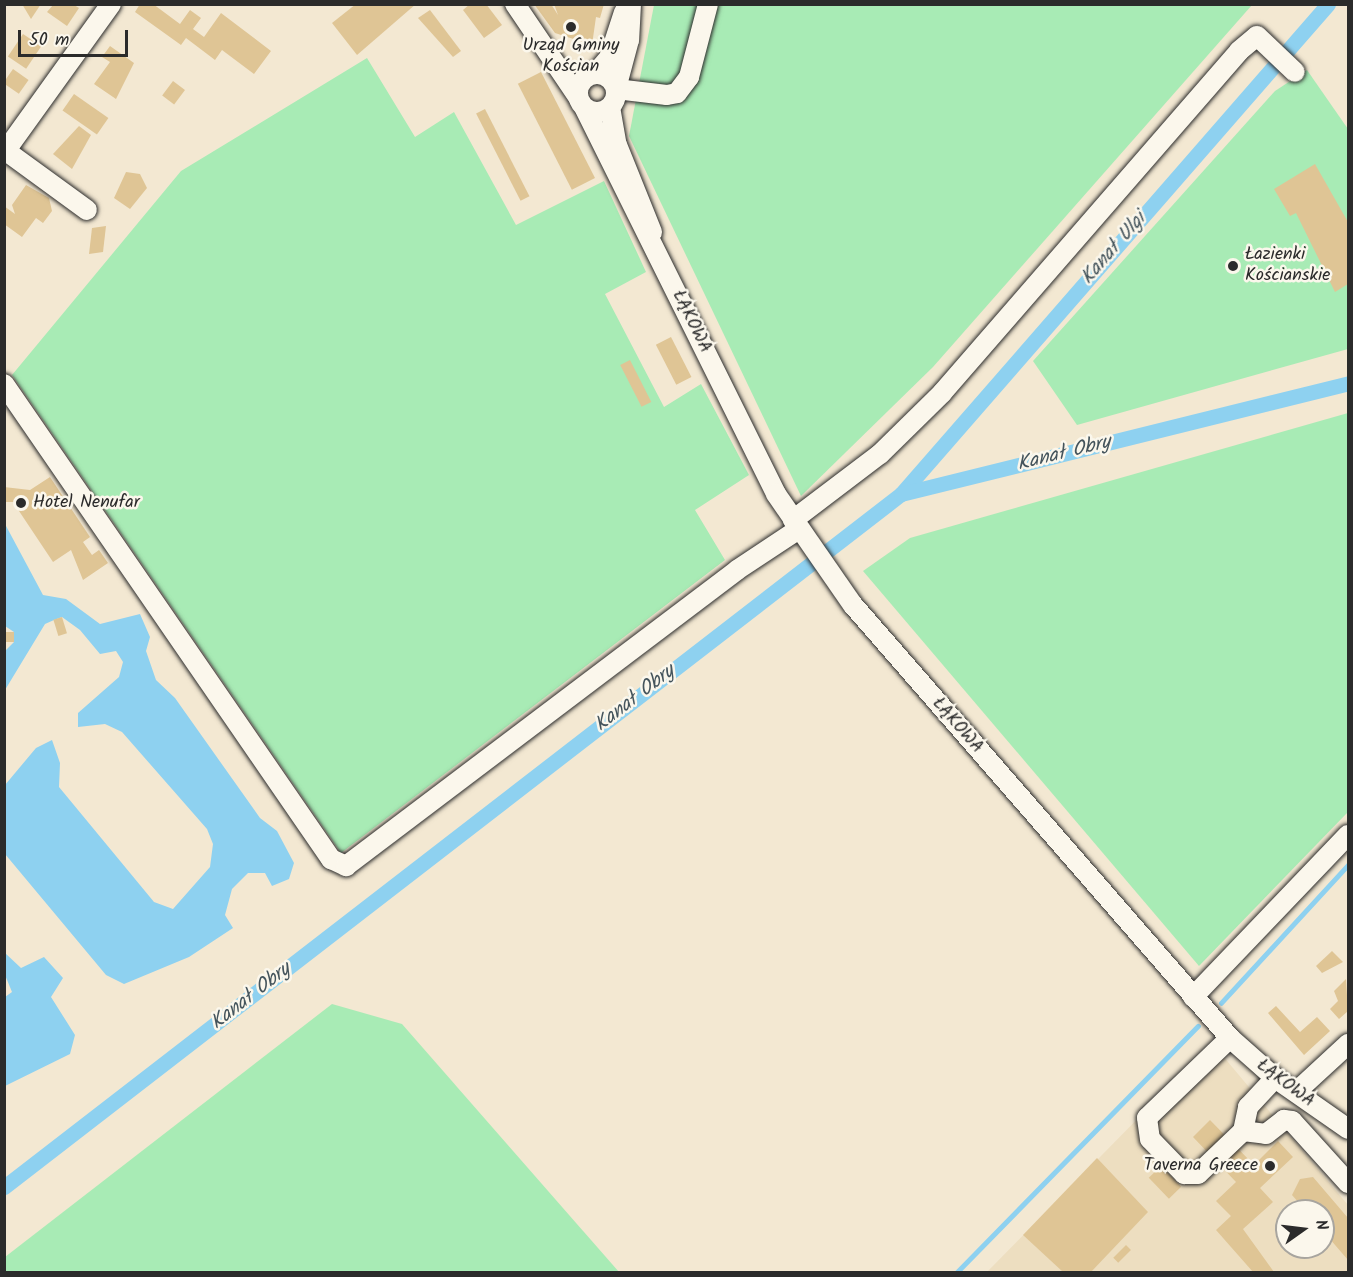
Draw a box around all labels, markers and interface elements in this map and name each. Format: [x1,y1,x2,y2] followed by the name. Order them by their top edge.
[21,18,130,56] scale bar
[564,20,578,34] marker: Urząd Gminy Kościan
[29,26,69,55] text: 50 m
[523,36,619,78] place label: Urząd Gminy Kościan
[1076,208,1152,290] water label: Kanał Ulgi
[1245,245,1330,288] place label: Łazienki Kościanskie
[1226,259,1240,273] marker: Łazienki Kościanskie
[667,287,715,357] street label: ŁĄKOWA
[1015,431,1113,477] water label: Kanał Obry
[33,492,140,514] place label: Hotel Nenufar
[14,496,28,510] marker: Hotel Nenufar
[590,660,680,738] water label: Kanał Obry
[927,694,987,758] street label: ŁĄKOWA
[206,958,296,1036] water label: Kanał Obry
[1252,1055,1318,1113] street label: ŁĄKOWA
[1144,1155,1258,1177] place label: Taverna Greece
[1263,1159,1277,1173] marker: Taverna Greece
[1275,1199,1335,1259] north arrow
[1308,1217,1334,1233] text: N

